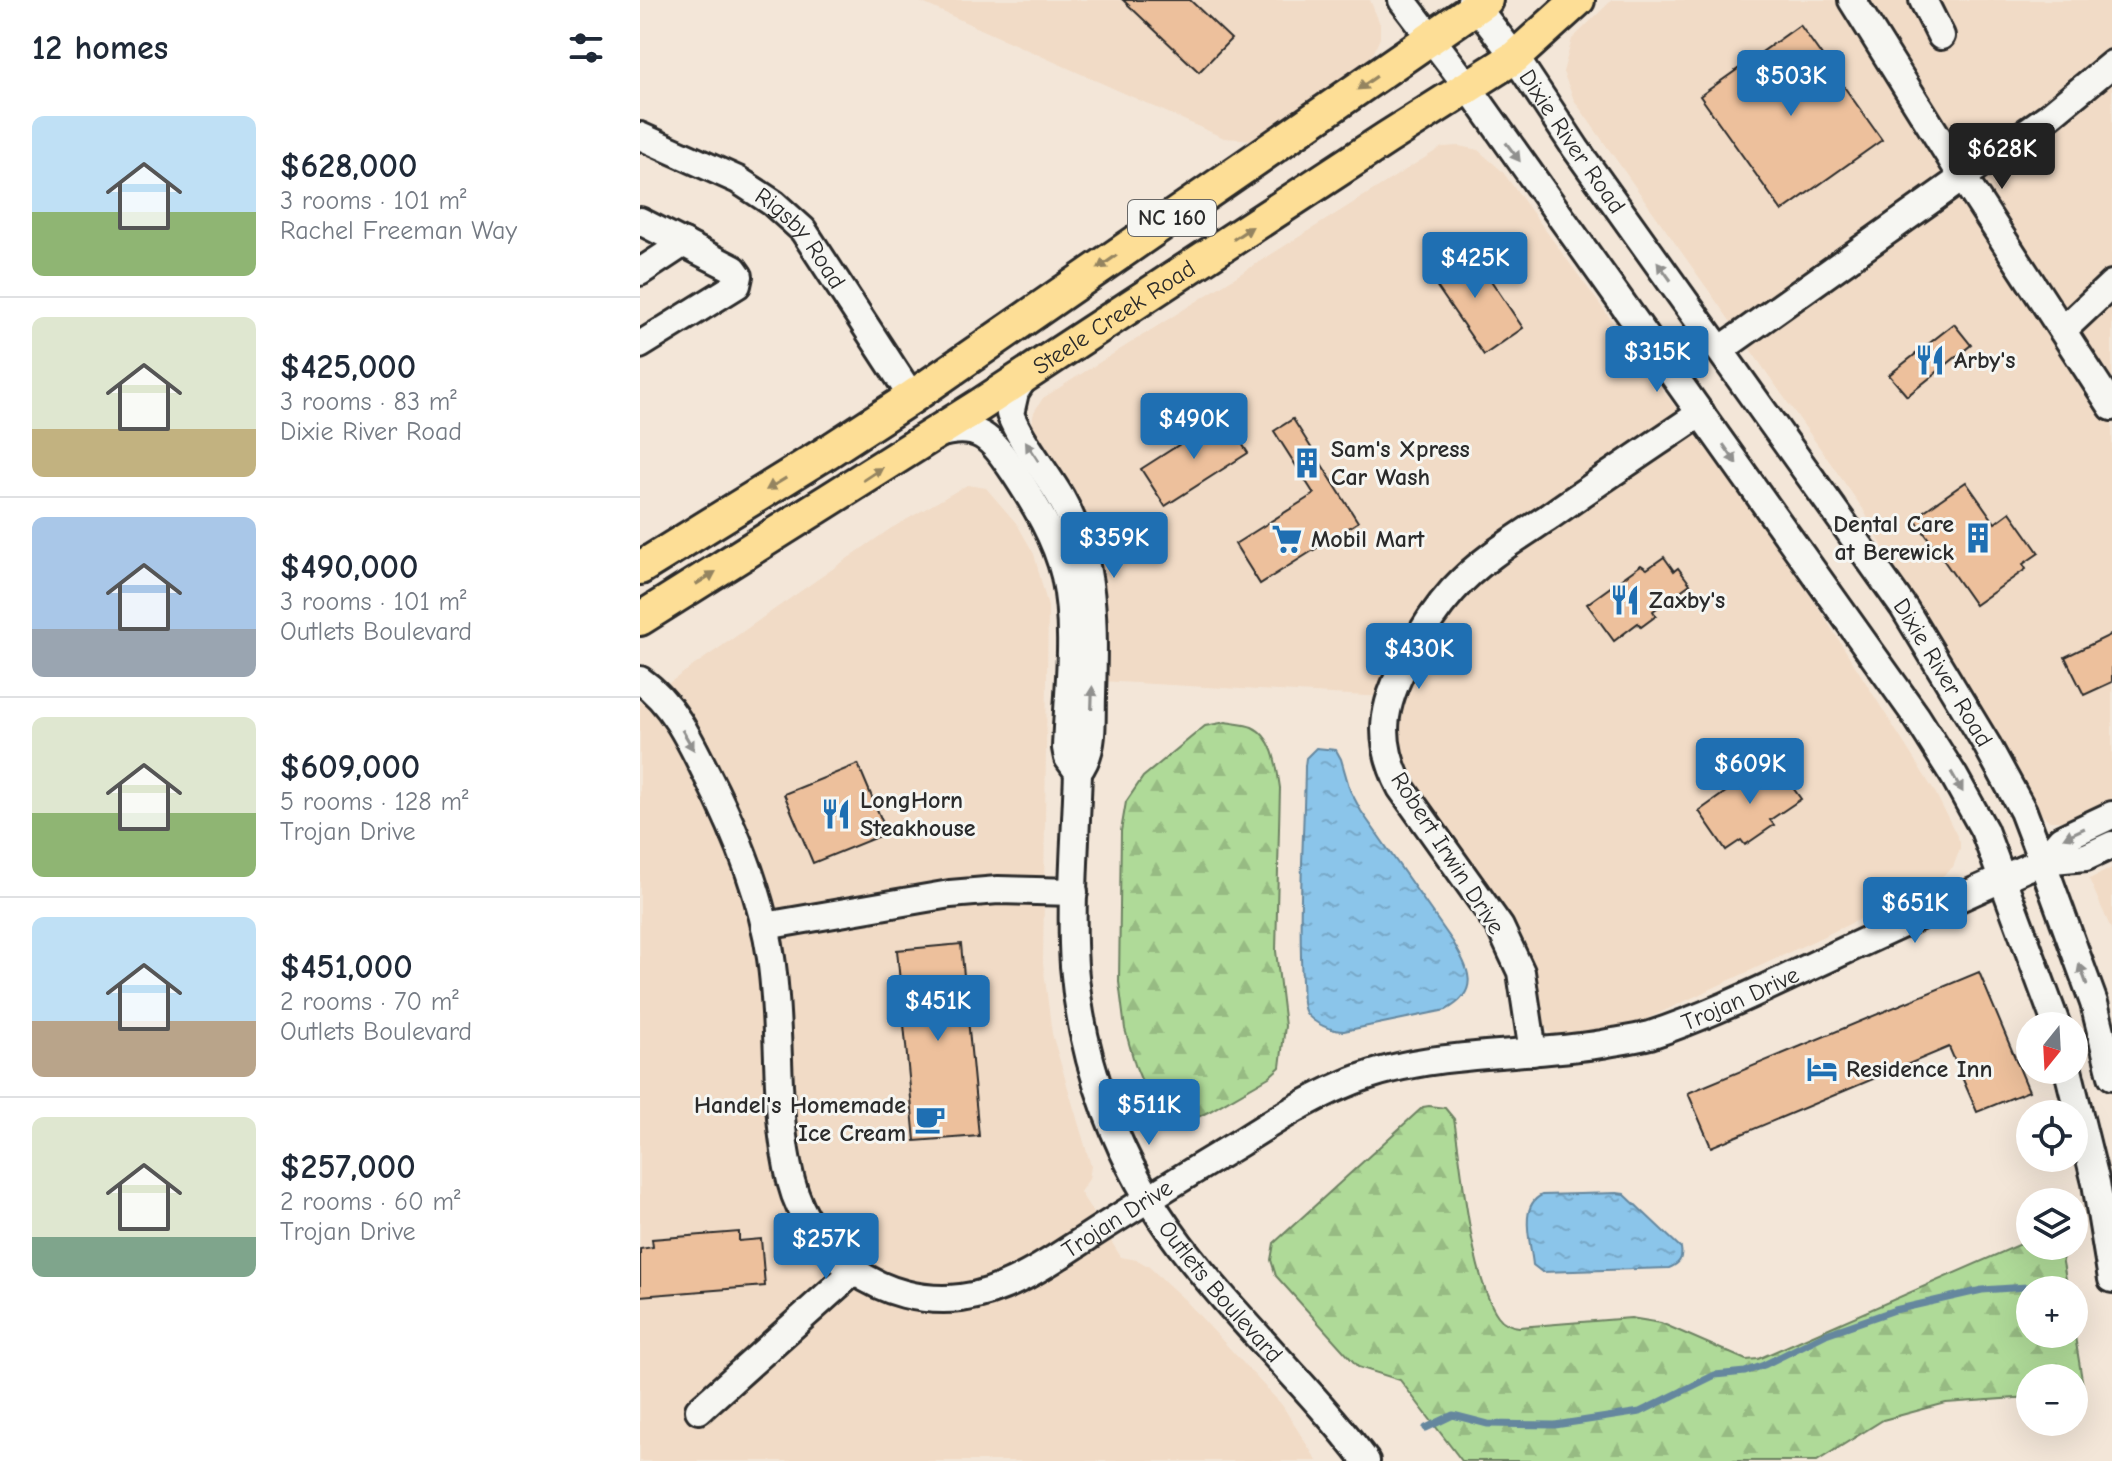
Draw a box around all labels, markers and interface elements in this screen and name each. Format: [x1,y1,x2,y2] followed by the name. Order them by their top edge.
[564,26,608,70] icon: filters
[32,28,168,68] text: 12 homes
[1735,50,1847,118] pin: $503K
[1755,61,1827,91] text: $503K
[1513,64,1631,219] street label: Dixie River Road
[1357,75,1378,90] one-way arrow
[1946,123,2058,191] pin: $628K
[1967,134,2037,164] text: $628K
[1505,142,1521,163] one-way arrow
[280,146,417,186] text: $628,000
[96,148,192,244] icon: home
[750,181,851,294] street label: Rigsby Road
[280,186,467,216] text: 3 rooms · 101 m²
[1128,200,1216,236] road number: NC 160
[280,216,517,246] text: Rachel Freeman Way
[1233,225,1254,240] one-way arrow
[1419,232,1531,300] pin: $425K
[1440,243,1510,273] text: $425K
[1028,254,1200,380] street label: Steele Creek Road
[1097,254,1118,269] one-way arrow
[1656,261,1672,282] one-way arrow
[1601,326,1713,394] pin: $315K
[1623,337,1691,367] text: $315K
[1913,343,1947,377] restaurant icon: Arby's
[1954,346,2015,374] place label: Arby's
[280,347,416,387] text: $425,000
[96,349,192,445] icon: home
[280,387,457,417] text: 3 rooms · 83 m²
[1138,393,1250,461] pin: $490K
[1159,404,1229,434] text: $490K
[280,417,462,447] text: Dixie River Road
[1331,435,1470,491] place label: Sam's Xpress Car Wash
[1025,441,1040,462] one-way arrow
[1722,444,1737,465] one-way arrow
[1290,446,1324,480] building icon: Sam's Xpress Car Wash
[862,466,883,481] one-way arrow
[765,477,787,491] one-way arrow
[1833,510,1954,566] place label: Dental Care at Berewick
[1058,512,1170,580] pin: $359K
[1961,521,1995,555] building icon: Dental Care at Berewick
[1270,522,1304,556] supermarket icon: Mobil Mart
[1079,523,1149,553] text: $359K
[1311,525,1426,553] place label: Mobil Mart
[280,547,418,587] text: $490,000
[96,549,192,645] icon: home
[695,572,717,586] one-way arrow
[1608,583,1642,617] restaurant icon: Zaxby's
[1649,586,1725,614] place label: Zaxby's
[280,587,467,617] text: 3 rooms · 101 m²
[1888,593,1999,752] street label: Dixie River Road
[280,617,472,647] text: Outlets Boulevard
[1363,623,1475,691] pin: $430K
[1384,634,1454,664] text: $430K
[1085,685,1098,710] one-way arrow
[681,729,695,751] one-way arrow
[1694,738,1806,806] pin: $609K
[280,747,420,787] text: $609,000
[96,749,192,845] icon: home
[1714,749,1786,779] text: $609K
[1385,767,1511,939] street label: Robert Irwin Drive
[1950,771,1964,793] one-way arrow
[860,786,976,842] place label: LongHorn Steakhouse
[280,787,468,817] text: 5 rooms · 128 m²
[819,797,853,831] restaurant icon: LongHorn Steakhouse
[280,817,416,847] text: Trojan Drive
[2062,826,2085,840] one-way arrow
[1859,877,1971,945] pin: $651K
[1881,888,1949,918] text: $651K
[280,947,413,987] text: $451,000
[96,949,192,1045] icon: home
[1677,960,1803,1036] street label: Trojan Drive
[2076,962,2089,986] one-way arrow
[882,975,994,1043] pin: $451K
[905,986,971,1016] text: $451K
[280,987,459,1017] text: 2 rooms · 70 m²
[2016,1012,2088,1084] north arrow
[2016,1012,2088,1436] map controls
[280,1017,472,1047] text: Outlets Boulevard
[1805,1052,1839,1086] hotel icon: Residence Inn
[1846,1055,1993,1083] place label: Residence Inn
[1093,1079,1205,1147] pin: $511K
[1117,1090,1181,1120] text: $511K
[694,1091,906,1147] place label: Handel's Homemade Ice Cream
[2016,1100,2088,1172] button: locate
[913,1102,947,1136] cafe icon: Handel's Homemade Ice Cream
[280,1147,416,1187] text: $257,000
[96,1149,192,1245] icon: home
[1057,1173,1177,1264] street label: Trojan Drive
[280,1187,461,1217] text: 2 rooms · 60 m²
[2016,1188,2088,1260] button: layers
[770,1213,882,1281] pin: $257K
[1153,1215,1289,1368] street label: Outlets Boulevard
[280,1217,416,1247] text: Trojan Drive
[792,1224,860,1254] text: $257K
[2016,1276,2088,1348] button: +
[2016,1364,2088,1436] button: −

